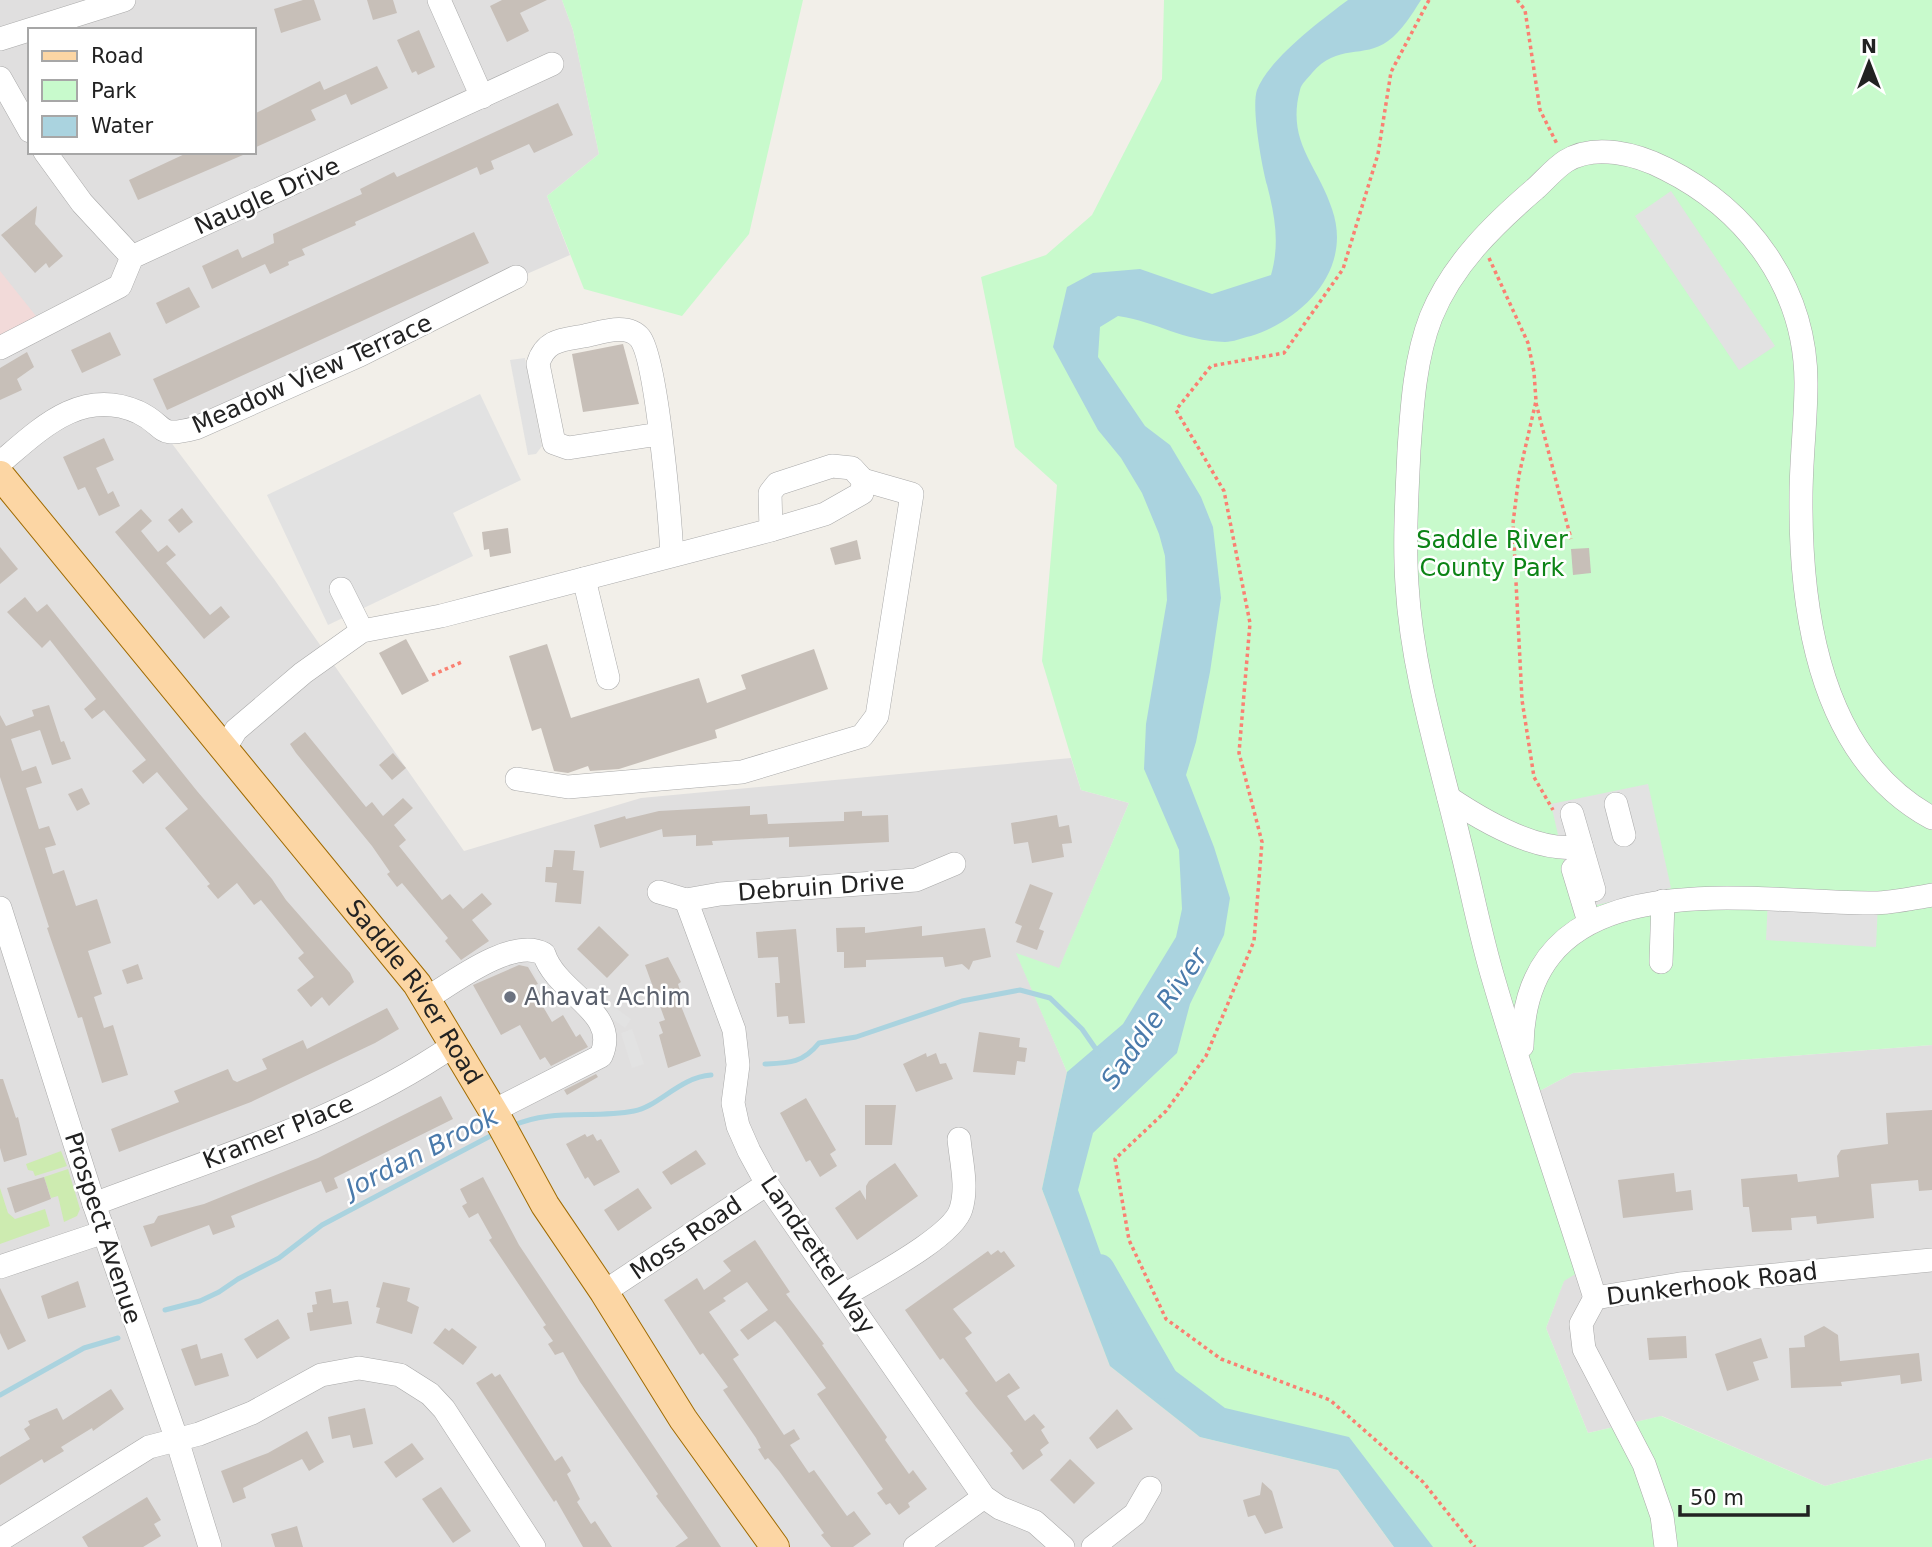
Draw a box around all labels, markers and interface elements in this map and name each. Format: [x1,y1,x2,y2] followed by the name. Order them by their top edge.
[28,28,256,154] legend
[1834,28,1904,98] north arrow
[1861,35,1877,57] text: N
[91,44,144,68] text: Road
[91,79,137,103] text: Park
[91,114,153,138] text: Water
[190,151,344,241] street label: Naugle Drive
[188,308,436,440] street label: Meadow View Terrace
[1416,526,1568,582] park label: Saddle River County Park
[737,867,905,907] street label: Debruin Drive
[340,894,488,1090] street label: Saddle River Road
[1095,940,1215,1094] water label: Saddle River
[524,983,691,1011] place label: Ahavat Achim
[502,989,518,1005] marker: Ahavat Achim
[199,1089,357,1175] street label: Kramer Place
[336,1100,504,1206] water label: Jordan Brook
[59,1129,147,1327] street label: Prospect Avenue
[755,1171,881,1339] street label: Landzettel Way
[625,1191,747,1285] street label: Moss Road
[1605,1257,1819,1311] street label: Dunkerhook Road
[1680,1474,1808,1518] scale bar
[1690,1486,1744,1510] text: 50 m

